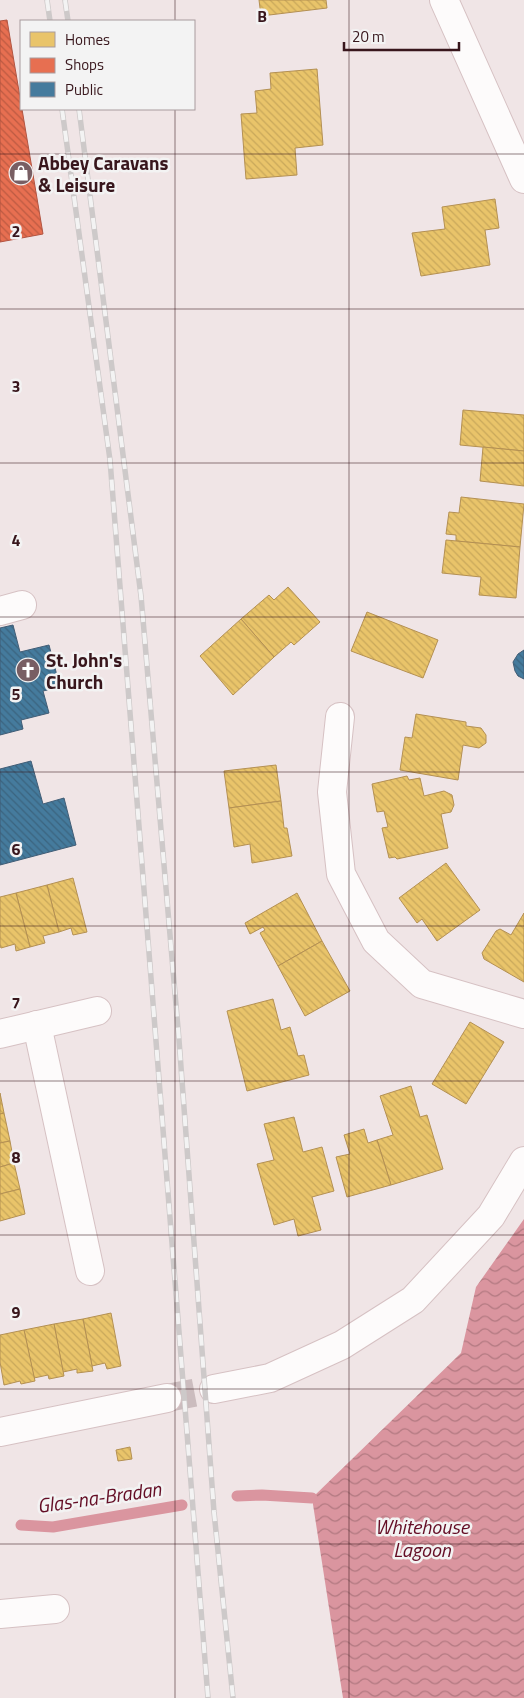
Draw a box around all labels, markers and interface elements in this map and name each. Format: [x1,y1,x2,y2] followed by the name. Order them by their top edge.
[257,4,267,28] text: B
[20,20,195,110] legend
[344,20,459,52] scale bar
[352,25,385,48] text: 20 m
[65,28,110,51] text: Homes
[65,53,104,76] text: Shops
[65,78,103,101] text: Public
[38,148,169,199] place label: Abbey Caravans & Leisure
[8,160,34,186] shop icon: Abbey Caravans & Leisure
[12,219,20,243] text: 2
[12,374,20,398] text: 3
[12,528,21,552] text: 4
[46,645,122,696] place label: St. John's Church
[15,657,41,683] church icon: St. John's Church
[12,682,21,706] text: 5
[12,837,21,861] text: 6
[12,991,20,1015] text: 7
[12,1145,21,1169] text: 8
[12,1300,21,1324] text: 9
[35,1473,164,1521] water label: Glas-na-Bradan
[375,1511,471,1565] water label: Whitehouse Lagoon

